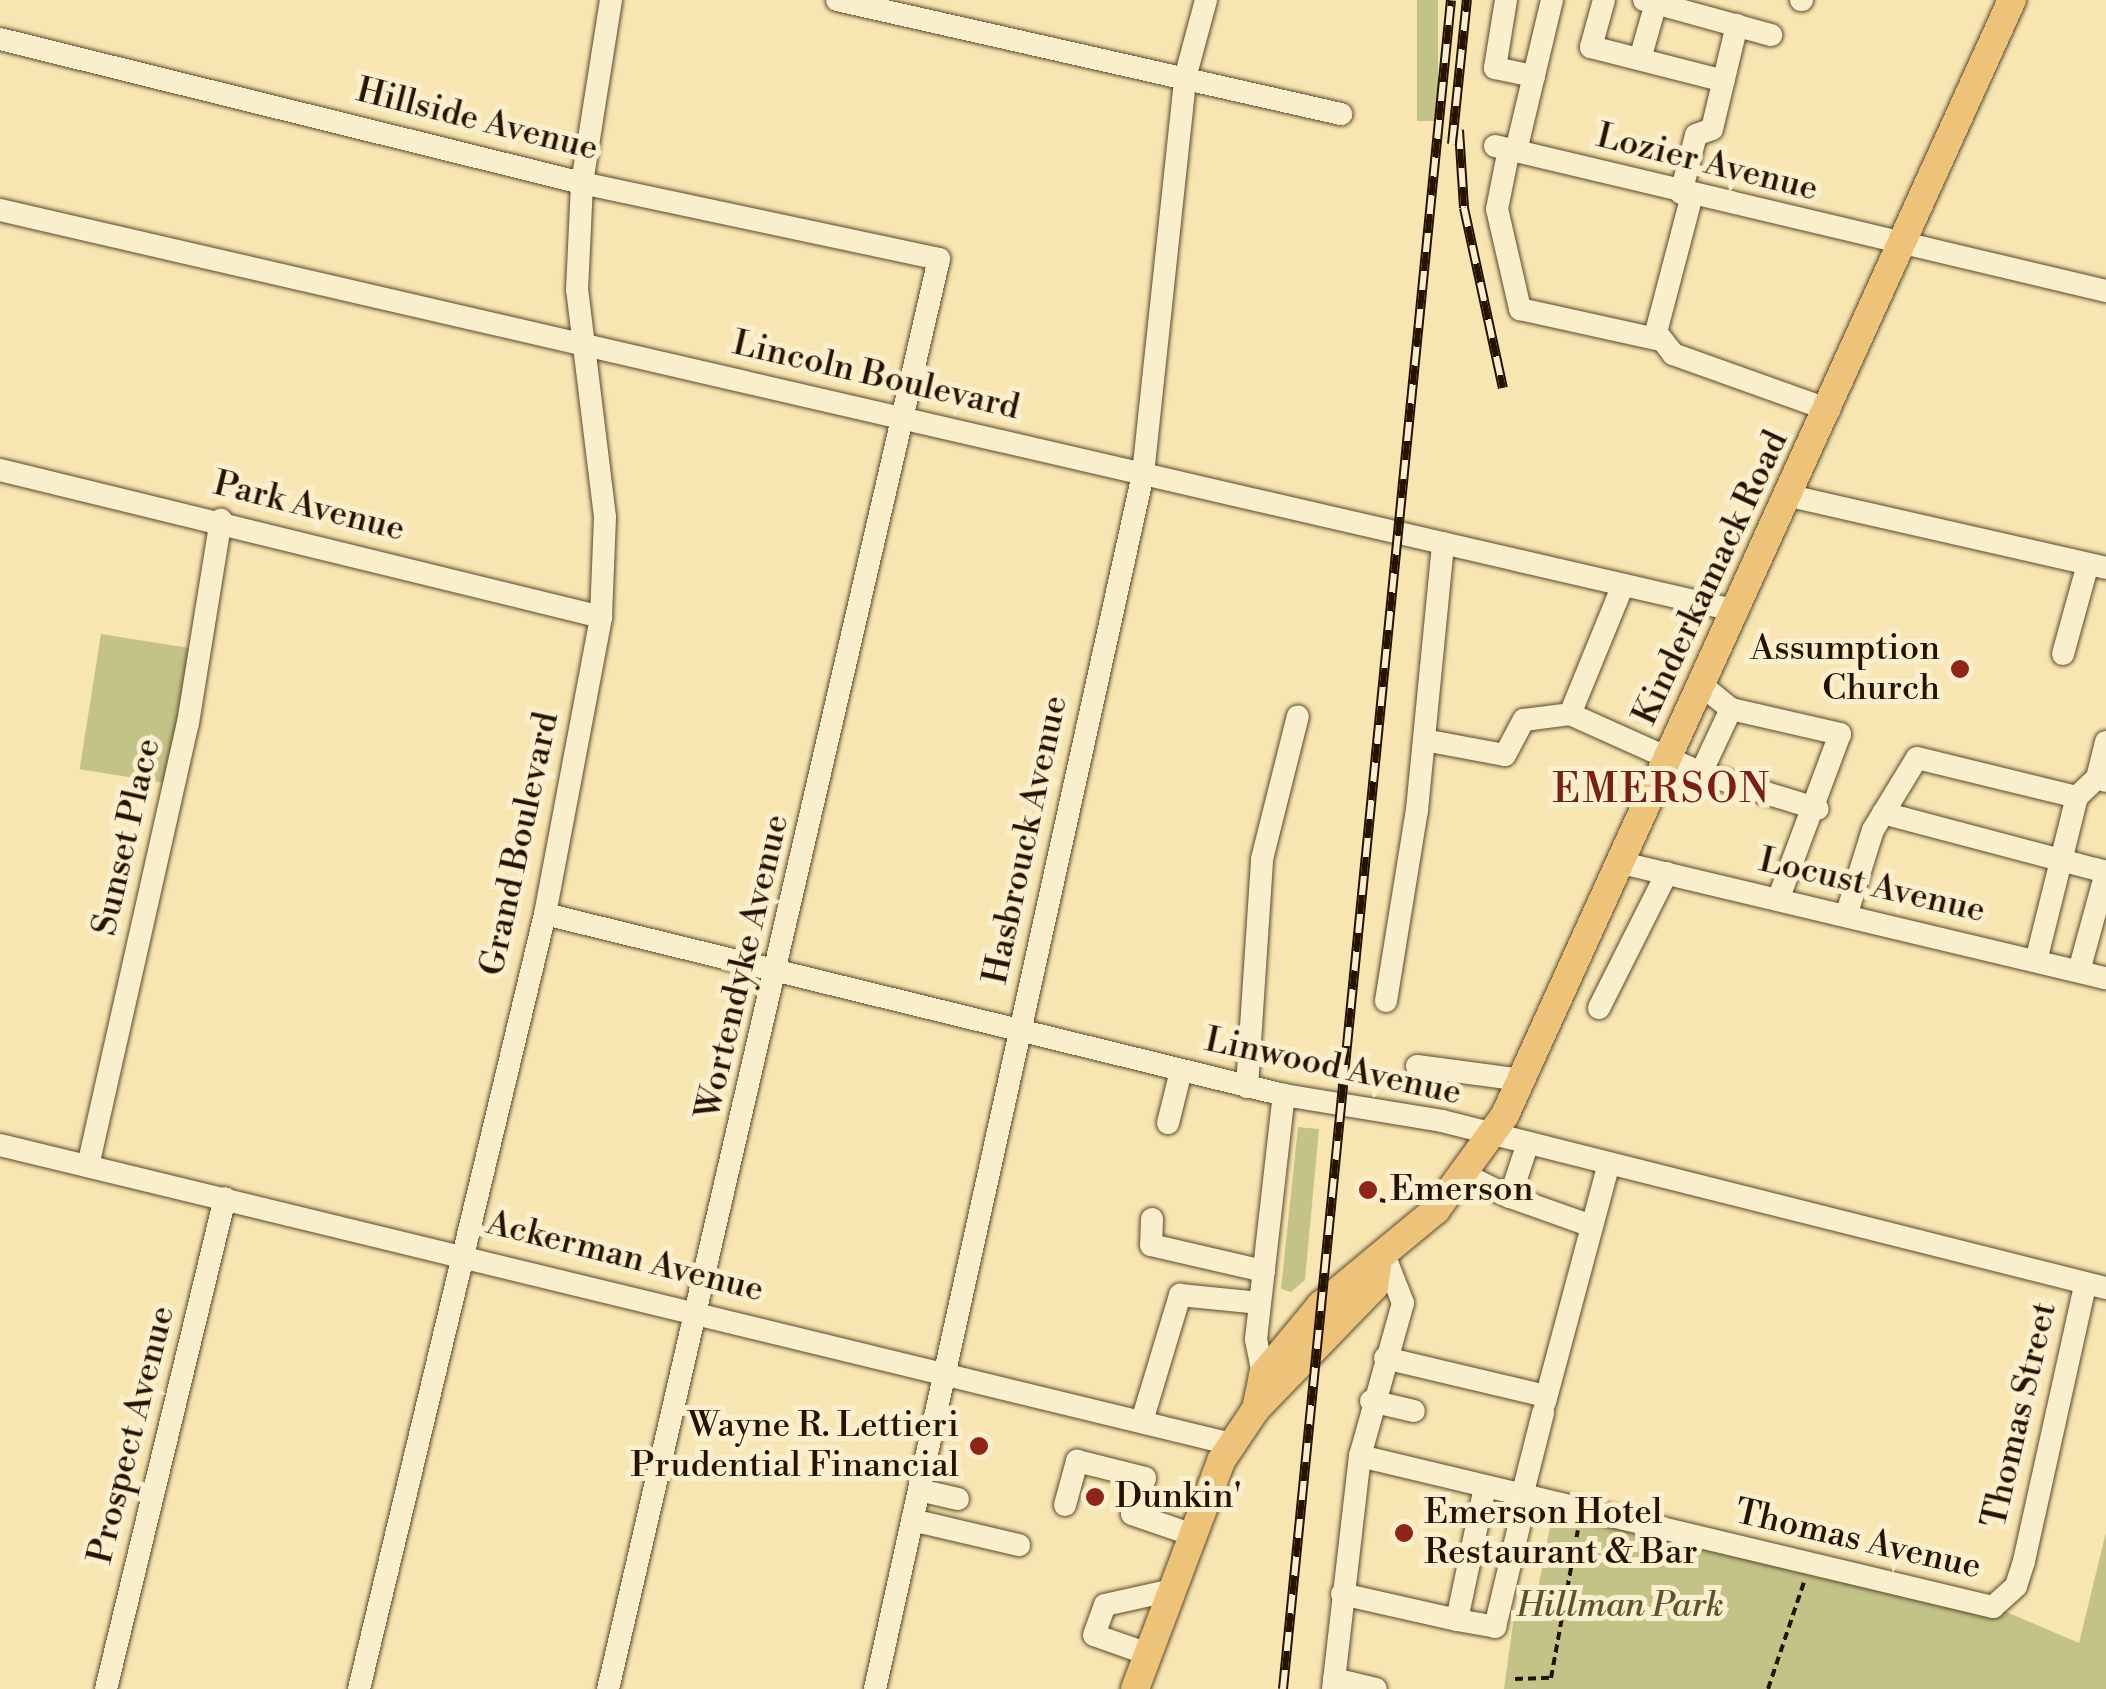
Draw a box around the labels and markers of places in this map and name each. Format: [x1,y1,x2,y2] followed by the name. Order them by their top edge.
[1750,628,1940,710] place label: Assumption Church
[1949,658,1971,680] marker: Assumption Church
[1390,1169,1533,1211] place label: Emerson
[1355,1177,1381,1203] marker: Emerson
[630,1405,959,1487] place label: Wayne R. Lettieri Prudential Financial
[968,1435,990,1457] marker: Wayne R. Lettieri Prudential Financial
[1115,1476,1242,1518] place label: Dunkin'
[1084,1486,1106,1508] marker: Dunkin'
[1424,1492,1698,1574] place label: Emerson Hotel Restaurant & Bar
[1393,1522,1415,1544] marker: Emerson Hotel Restaurant & Bar

